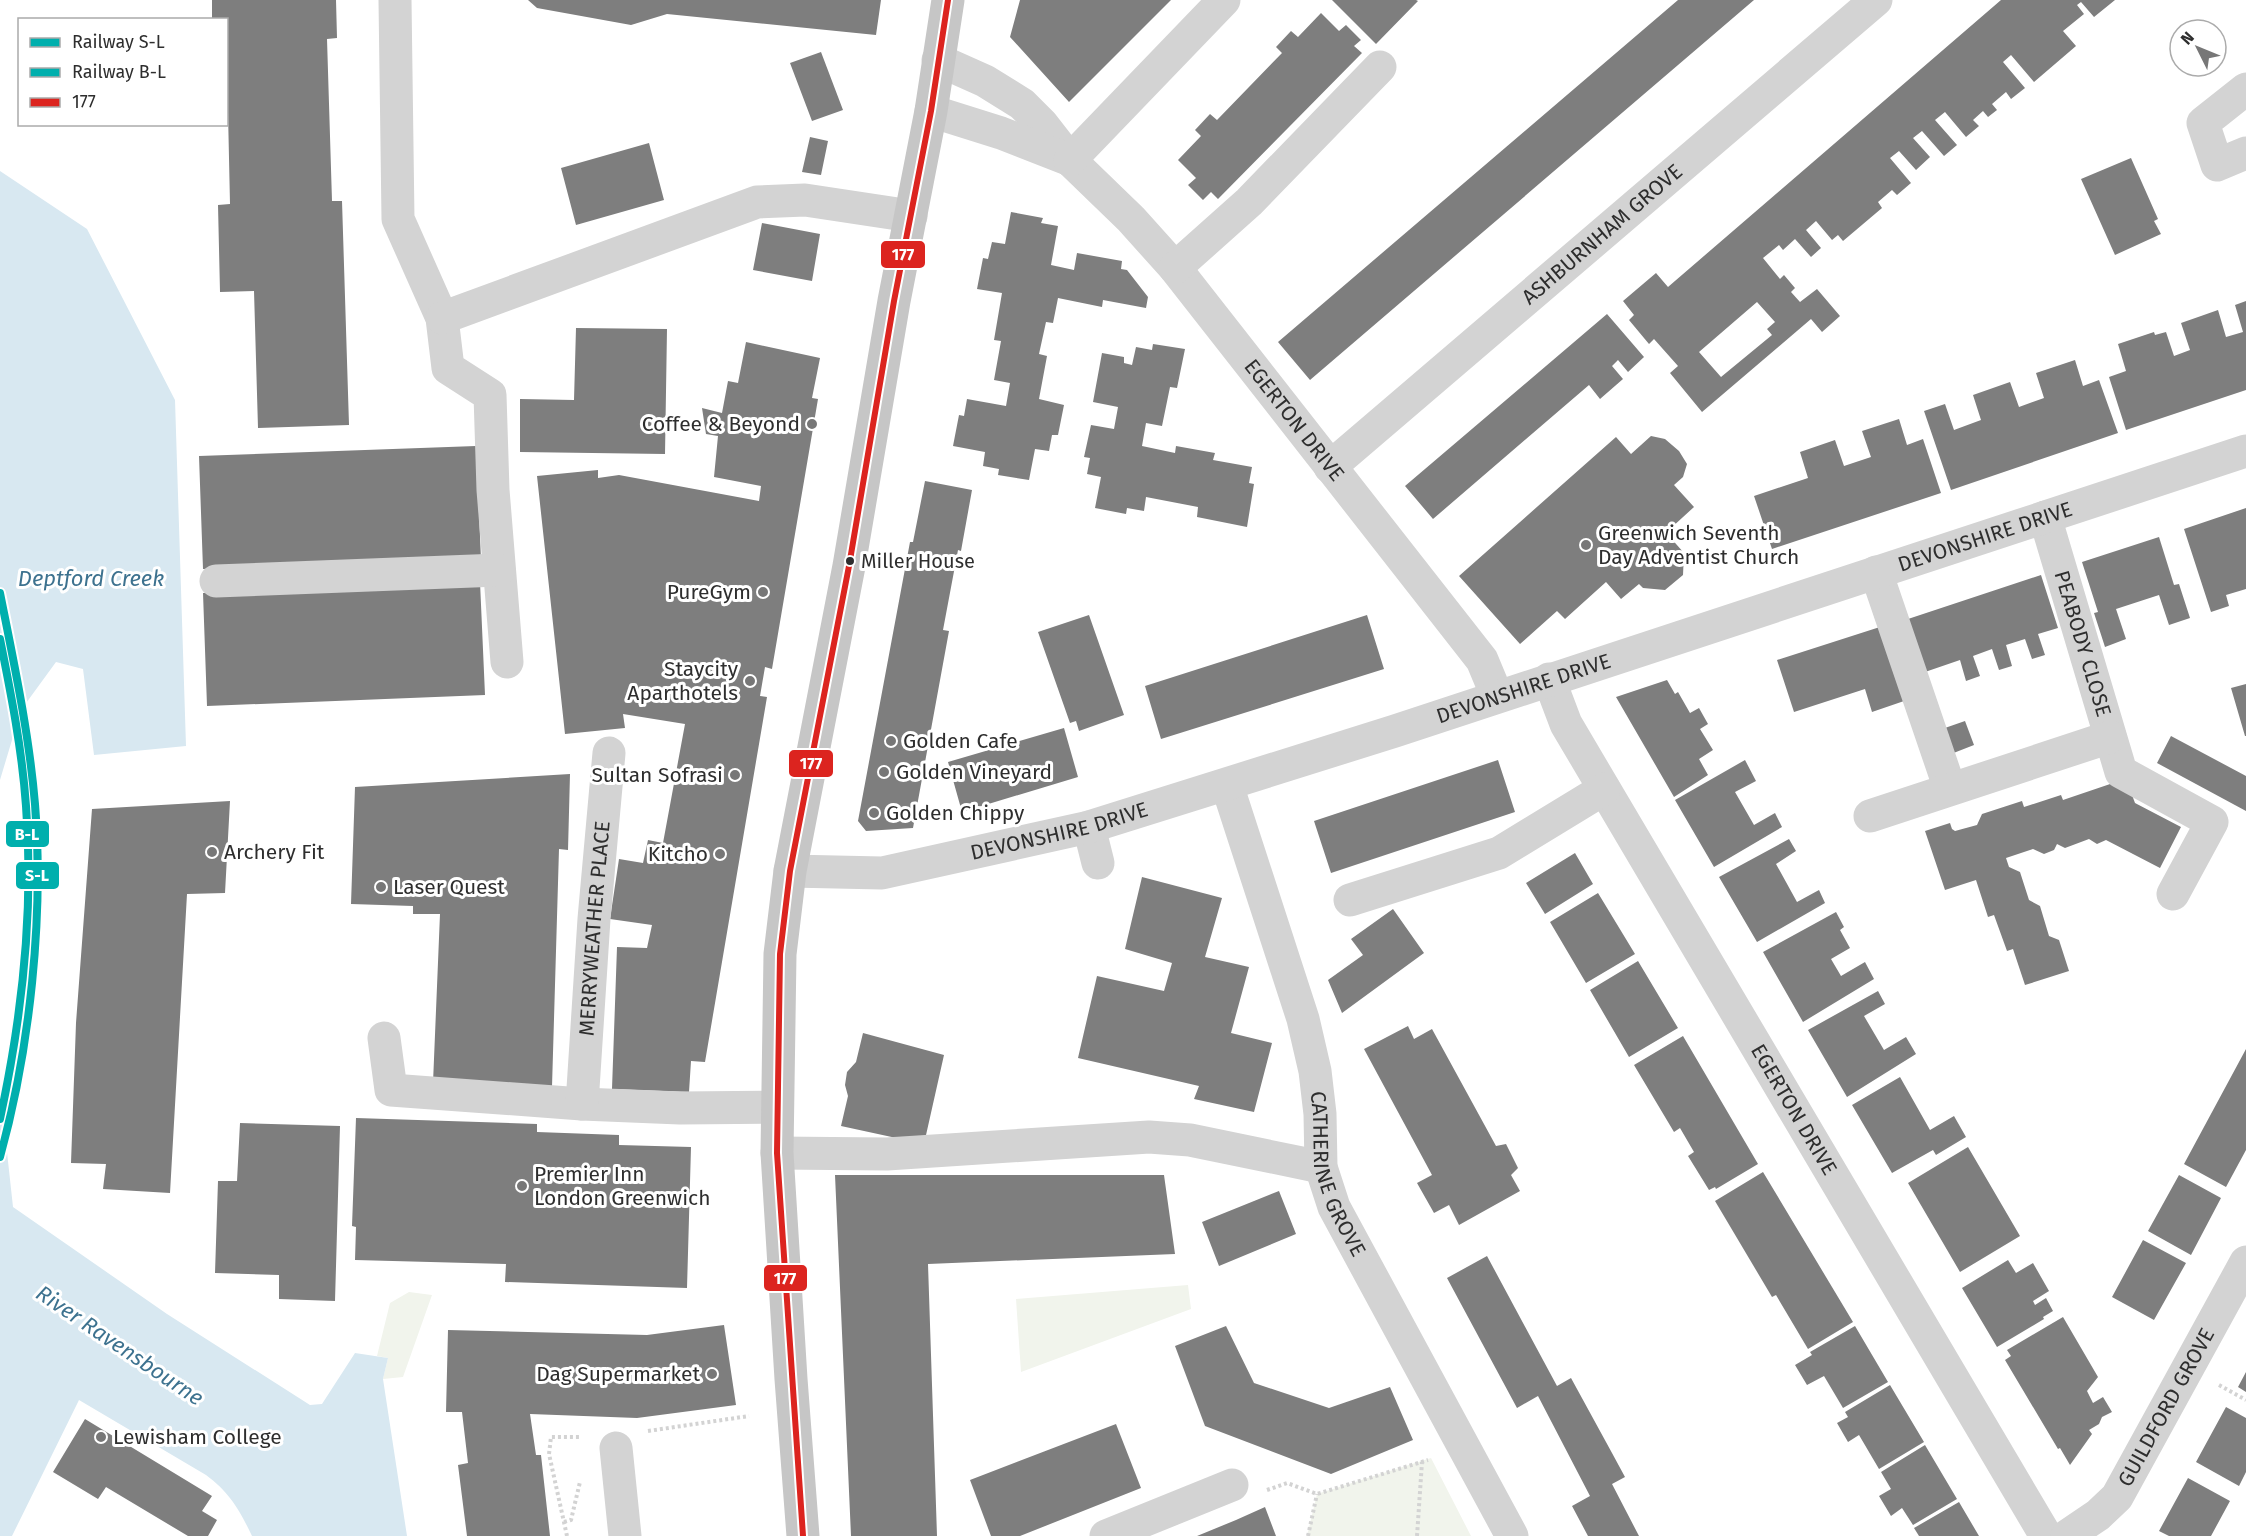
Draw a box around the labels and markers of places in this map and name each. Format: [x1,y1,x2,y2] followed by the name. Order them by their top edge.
[642,411,800,437] place label: Coffee & Beyond
[805,417,819,431] marker: Coffee & Beyond
[1598,520,1799,570] place label: Greenwich Seventh Day Adventist Church
[1579,538,1593,552] marker: Greenwich Seventh Day Adventist Church
[861,549,975,573] place label: Miller House
[844,555,856,567] marker: Miller House
[667,579,751,605] place label: PureGym
[756,585,770,599] marker: PureGym
[627,656,739,706] place label: Staycity Aparthotels
[743,674,757,688] marker: Staycity Aparthotels
[903,728,1018,754] place label: Golden Cafe
[884,734,898,748] marker: Golden Cafe
[896,759,1052,785] place label: Golden Vineyard
[591,762,723,788] place label: Sultan Sofrasi
[877,765,891,779] marker: Golden Vineyard
[728,768,742,782] marker: Sultan Sofrasi
[886,800,1025,826] place label: Golden Chippy
[867,806,881,820] marker: Golden Chippy
[224,839,325,865] place label: Archery Fit
[648,841,708,867] place label: Kitcho
[205,845,219,859] marker: Archery Fit
[713,847,727,861] marker: Kitcho
[393,874,505,900] place label: Laser Quest
[374,880,388,894] marker: Laser Quest
[534,1161,710,1211] place label: Premier Inn London Greenwich
[515,1179,529,1193] marker: Premier Inn London Greenwich
[536,1361,700,1387] place label: Dag Supermarket
[705,1367,719,1381] marker: Dag Supermarket
[113,1424,282,1450] place label: Lewisham College
[94,1430,108,1444] marker: Lewisham College

